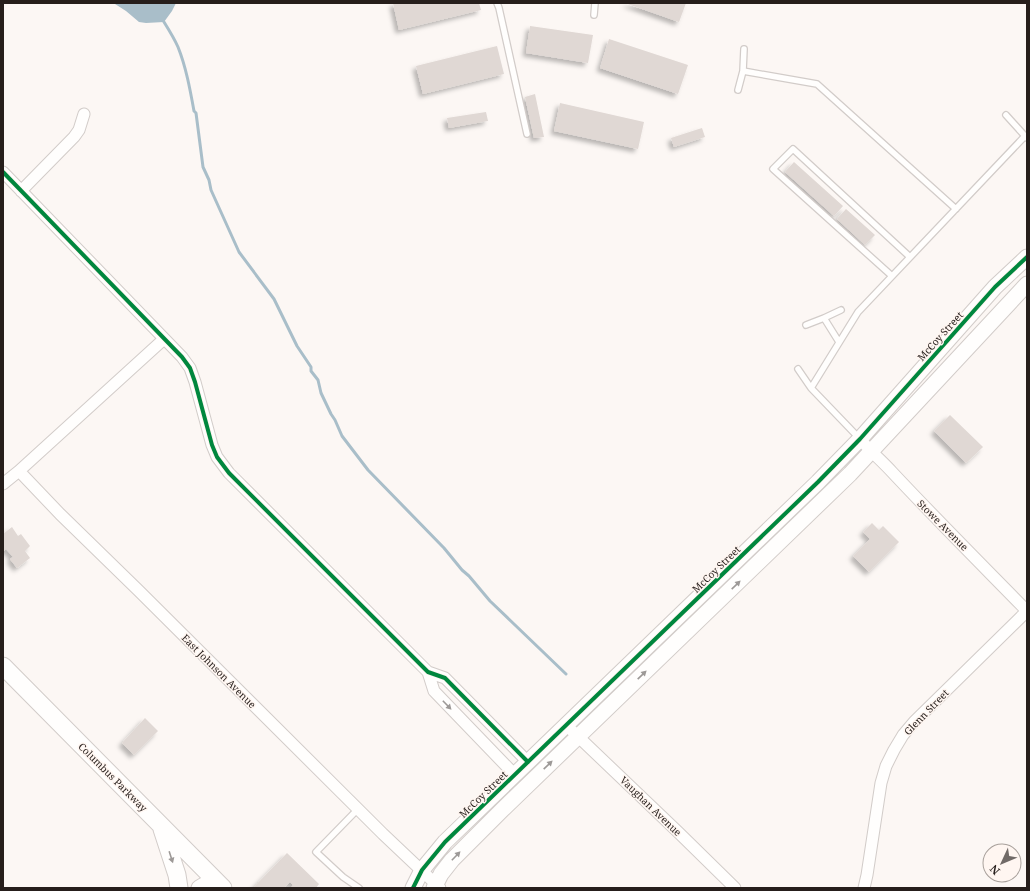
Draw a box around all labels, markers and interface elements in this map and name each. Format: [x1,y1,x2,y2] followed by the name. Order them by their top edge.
[914,308,966,364] street label: McCoy Street
[914,496,972,554] street label: Stowe Avenue
[689,542,744,596] street label: McCoy Street
[731,580,741,589] one-way arrow
[179,631,259,711] street label: East Johnson Avenue
[637,670,647,680] one-way arrow
[900,686,952,738] street label: Glenn Street
[442,700,452,710] one-way arrow
[75,739,151,815] street label: Columbus Parkway
[543,760,553,770] one-way arrow
[456,767,511,821] street label: McCoy Street
[617,773,685,839] street label: Vaughan Avenue
[982,843,1022,883] north arrow
[168,851,174,863] one-way arrow
[451,851,461,861] one-way arrow
[986,862,1003,879] text: N

